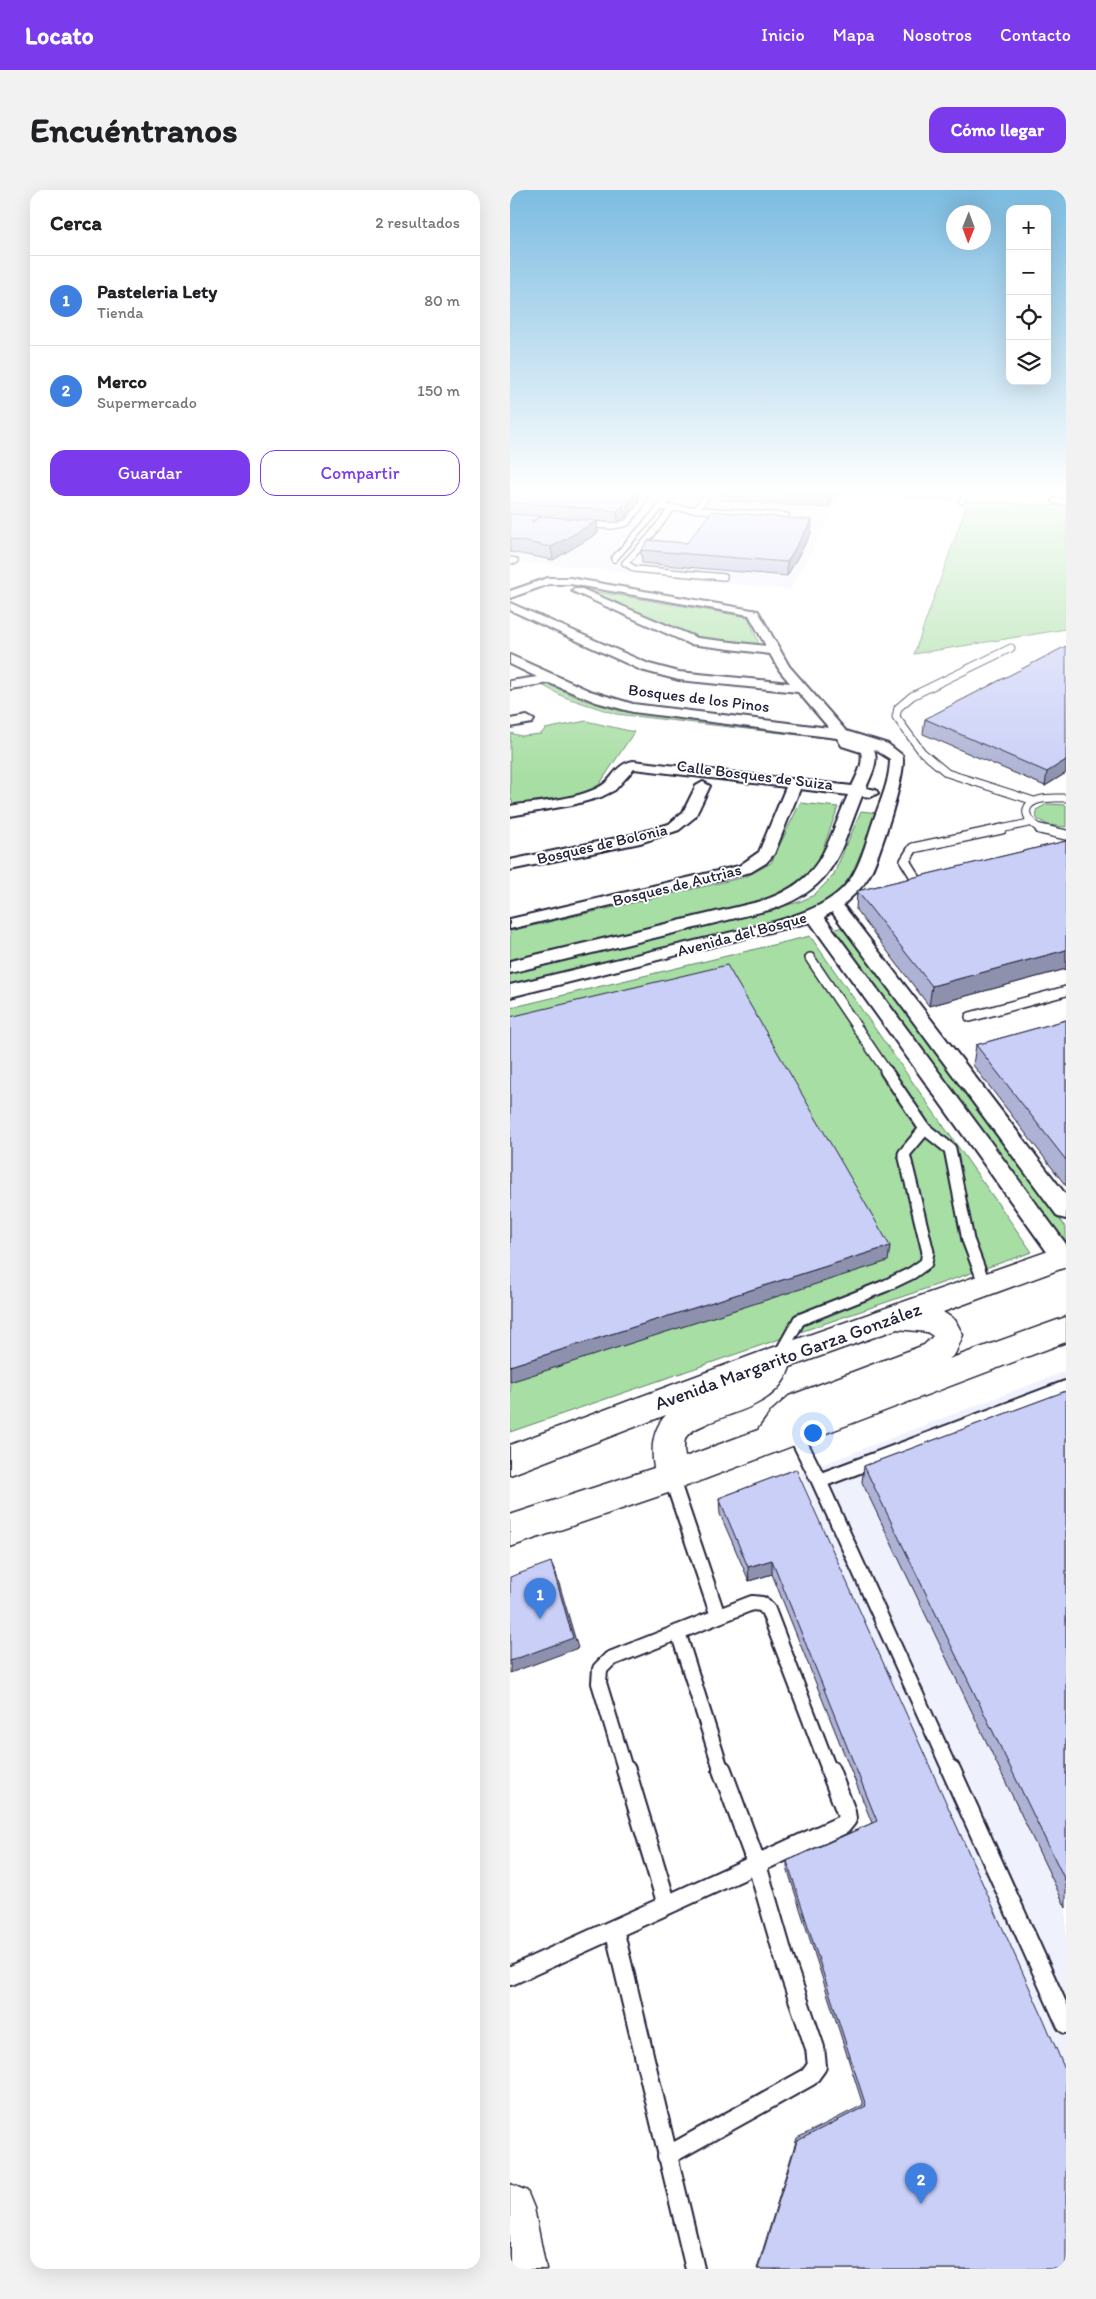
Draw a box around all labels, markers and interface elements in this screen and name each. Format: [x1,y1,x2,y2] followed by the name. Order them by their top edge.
[25,21,94,50] text: Locato
[761,24,805,46] text: Inicio
[833,24,875,46] text: Mapa
[903,24,972,46] text: Nosotros
[1000,24,1071,46] text: Contacto
[929,107,1066,153] button: Cómo llegar
[30,109,238,151] text: Encuéntranos
[946,205,991,250] north arrow
[1006,205,1051,385] map controls
[1006,205,1051,250] button: +
[50,210,102,235] text: Cerca
[375,213,460,232] text: 2 resultados
[1006,250,1051,295] button: −
[97,280,217,303] text: Pasteleria Lety
[62,291,70,310] text: 1
[424,291,460,310] text: 80 m
[1006,295,1051,340] button: locate
[97,303,144,322] text: Tienda
[1006,340,1051,385] button: layers
[97,370,147,393] text: Merco
[62,381,70,400] text: 2
[417,381,460,400] text: 150 m
[97,393,197,412] text: Supermercado
[50,450,250,496] button: Guardar
[260,450,460,496] button: Compartir
[627,680,771,716] street label: Bosques de los Pinos
[676,756,835,794] street label: Calle Bosques de Suiza
[535,820,669,868] street label: Bosques de Bolonia
[611,860,743,910] street label: Bosques de Autrias
[675,908,809,960] street label: Avenida del Bosque
[652,1297,925,1415] street label: Avenida Margarito Garza González
[800,1420,826,1446] your location
[524,1578,556,1619] pin: 1
[905,2163,937,2204] pin: 2

